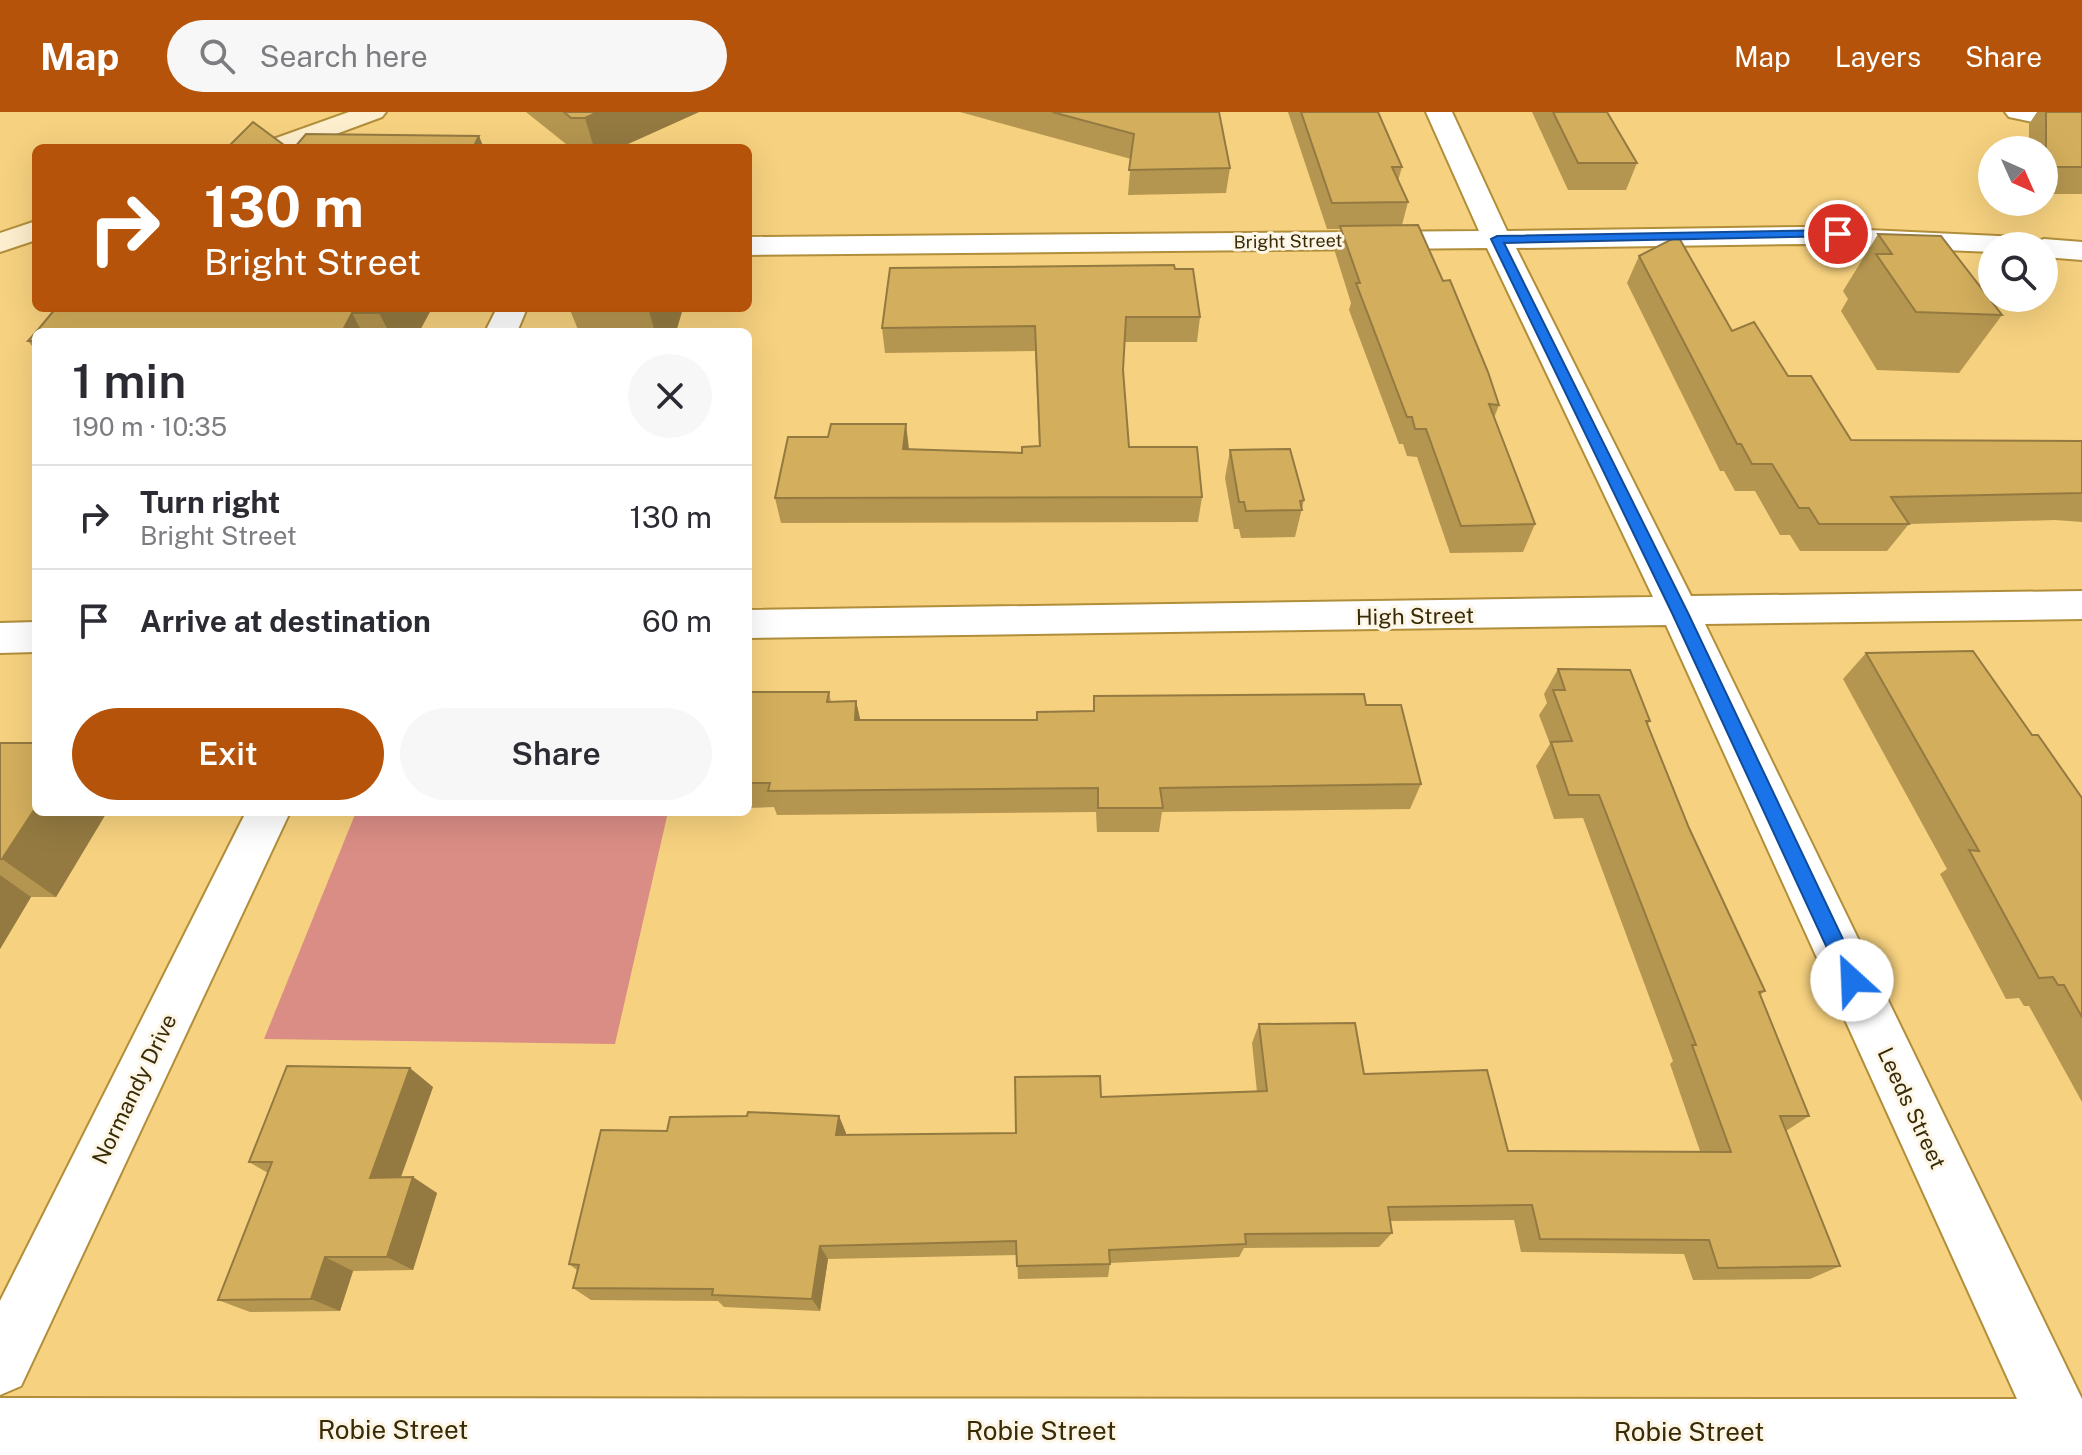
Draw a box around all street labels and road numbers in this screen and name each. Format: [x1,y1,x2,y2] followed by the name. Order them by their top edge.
[1233,230,1343,252] street label: Bright Street
[1356,602,1474,630] street label: High Street
[86,1010,182,1168] street label: Normandy Drive
[1873,1043,1951,1173] street label: Leeds Street
[318,1414,468,1445] street label: Robie Street
[966,1415,1116,1446] street label: Robie Street
[1614,1416,1764,1447] street label: Robie Street

